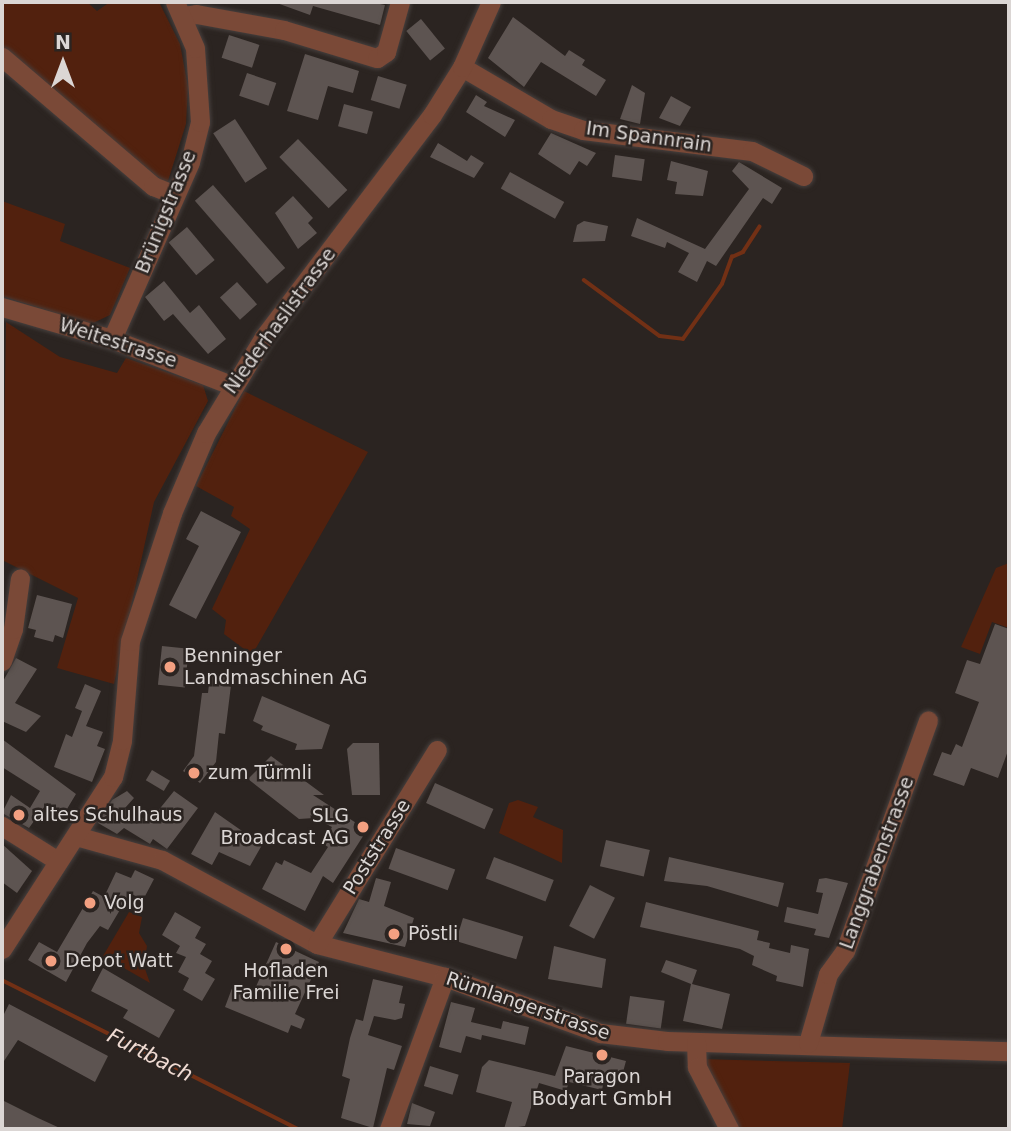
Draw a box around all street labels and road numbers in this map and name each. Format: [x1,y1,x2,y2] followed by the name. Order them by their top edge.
[585,117,713,157] street label: Im Spannrain
[131,147,201,277] street label: Brünigstrasse
[219,244,341,398] street label: Niederhaslistrasse
[56,313,180,373] street label: Weitestrasse
[835,774,919,952] street label: Langgrabenstrasse
[339,795,415,899] street label: Poststrasse
[443,967,613,1045] street label: Rümlangerstrasse

